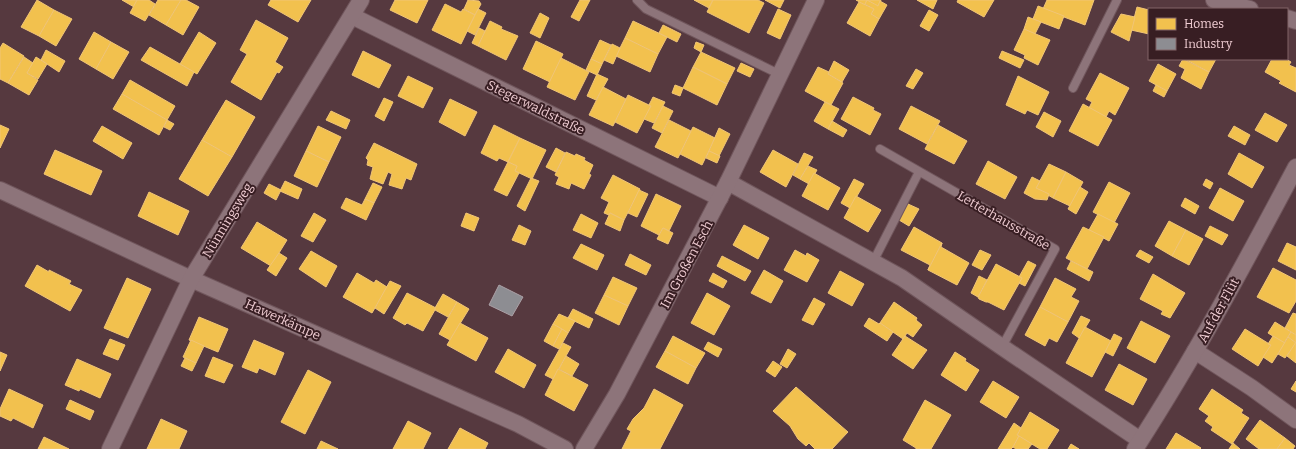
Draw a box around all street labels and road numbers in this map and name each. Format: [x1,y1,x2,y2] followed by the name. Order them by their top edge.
[484,77,587,138] street label: Stegerwaldstraße
[199,180,256,260] street label: Nünningsweg
[955,188,1053,253] street label: Letterhausstraße
[657,218,716,311] street label: Im Großen Esch
[1195,275,1242,345] street label: Auf der Flüt
[243,296,323,343] street label: Hawerkämpe

